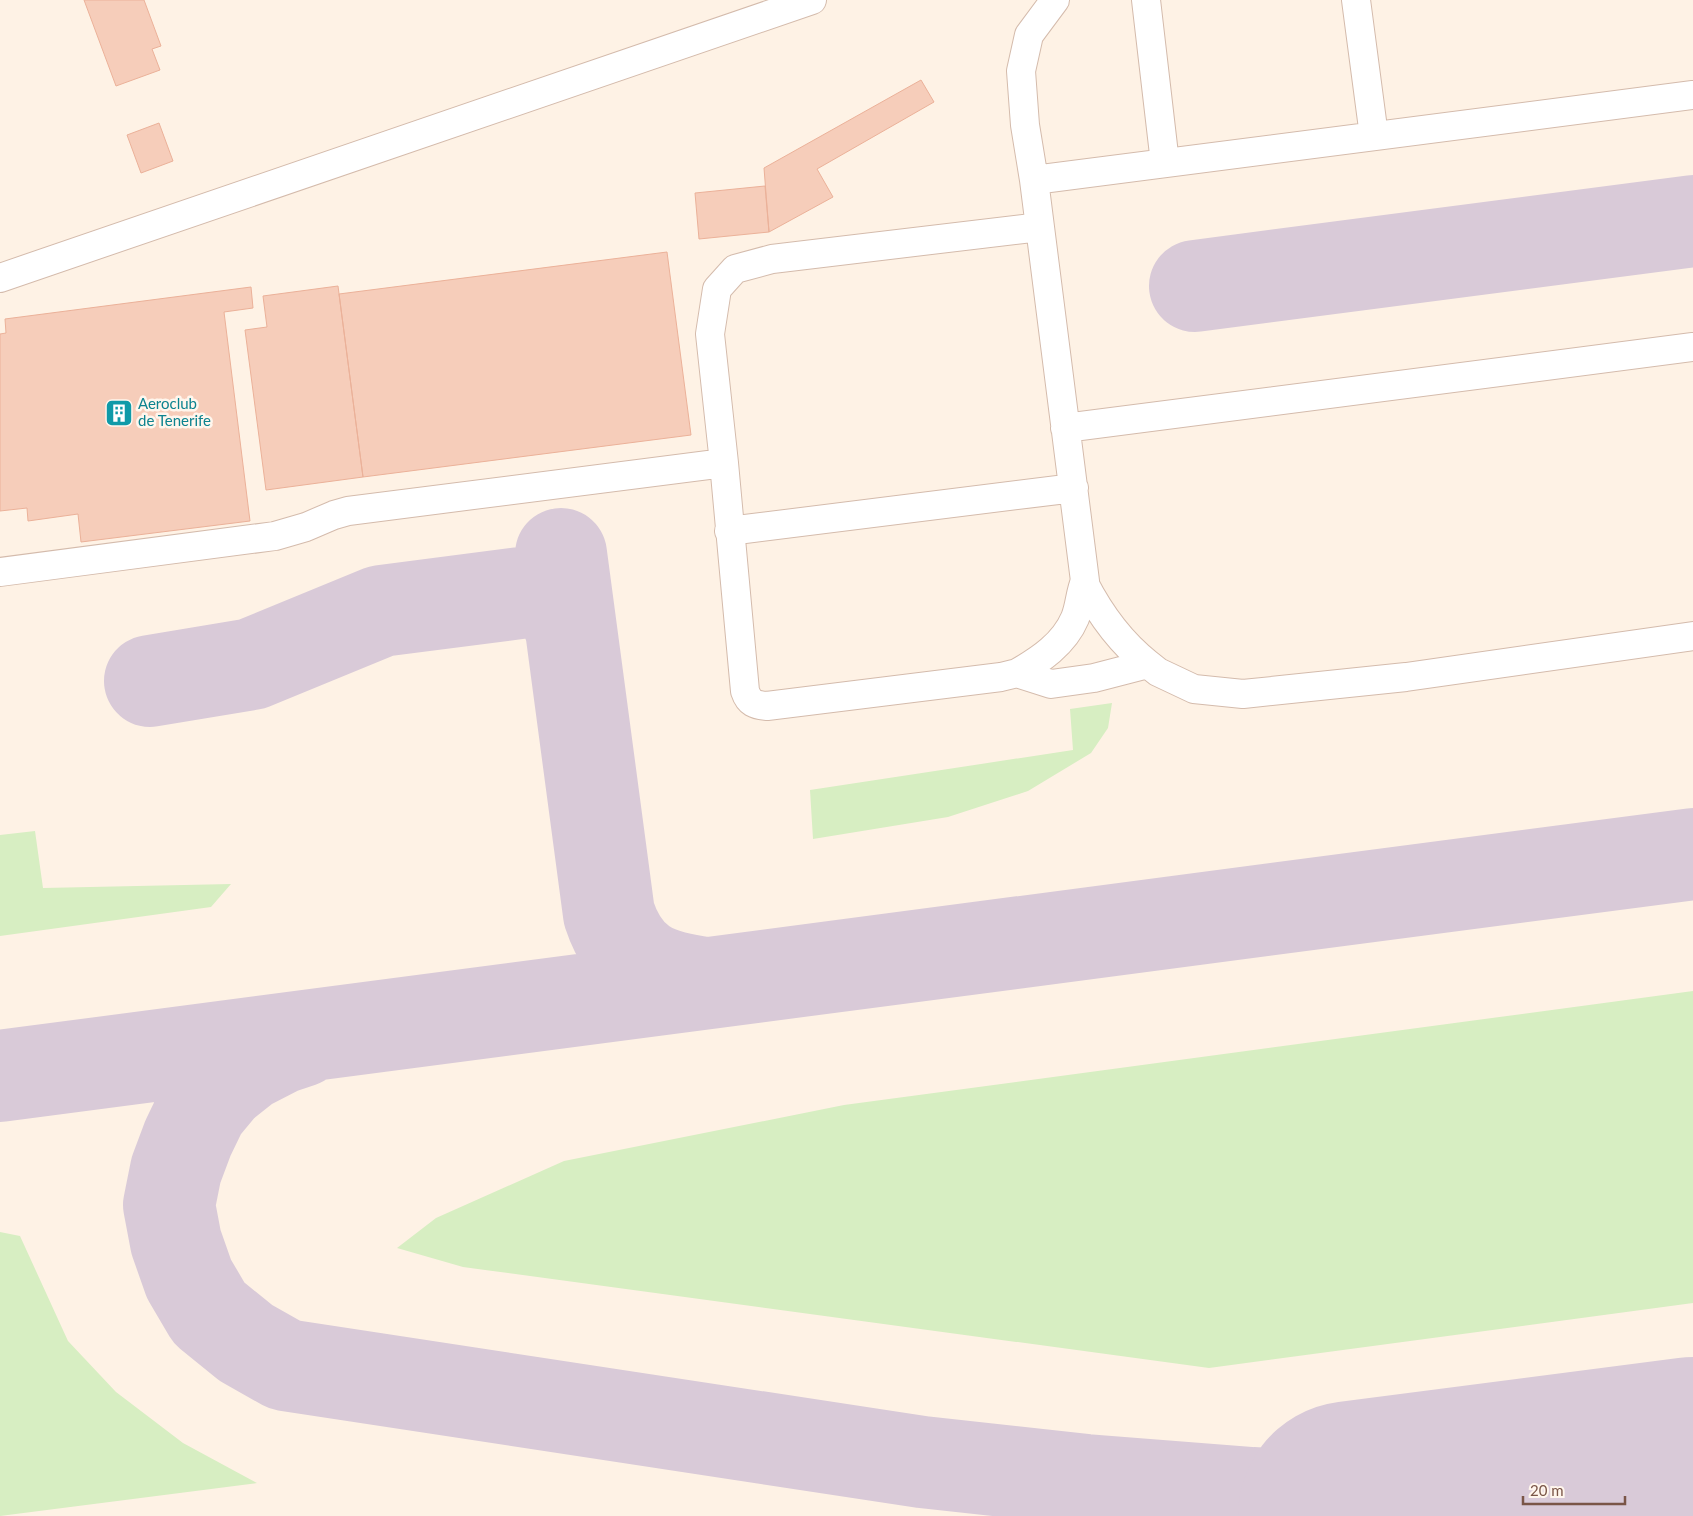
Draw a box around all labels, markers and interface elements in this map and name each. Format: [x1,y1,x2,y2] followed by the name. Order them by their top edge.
[138,394,211,429] place label: Aeroclub de Tenerife
[104,398,134,428] building icon: Aeroclub de Tenerife
[1523,1474,1626,1506] scale bar
[1530,1481,1564,1499] text: 20 m

